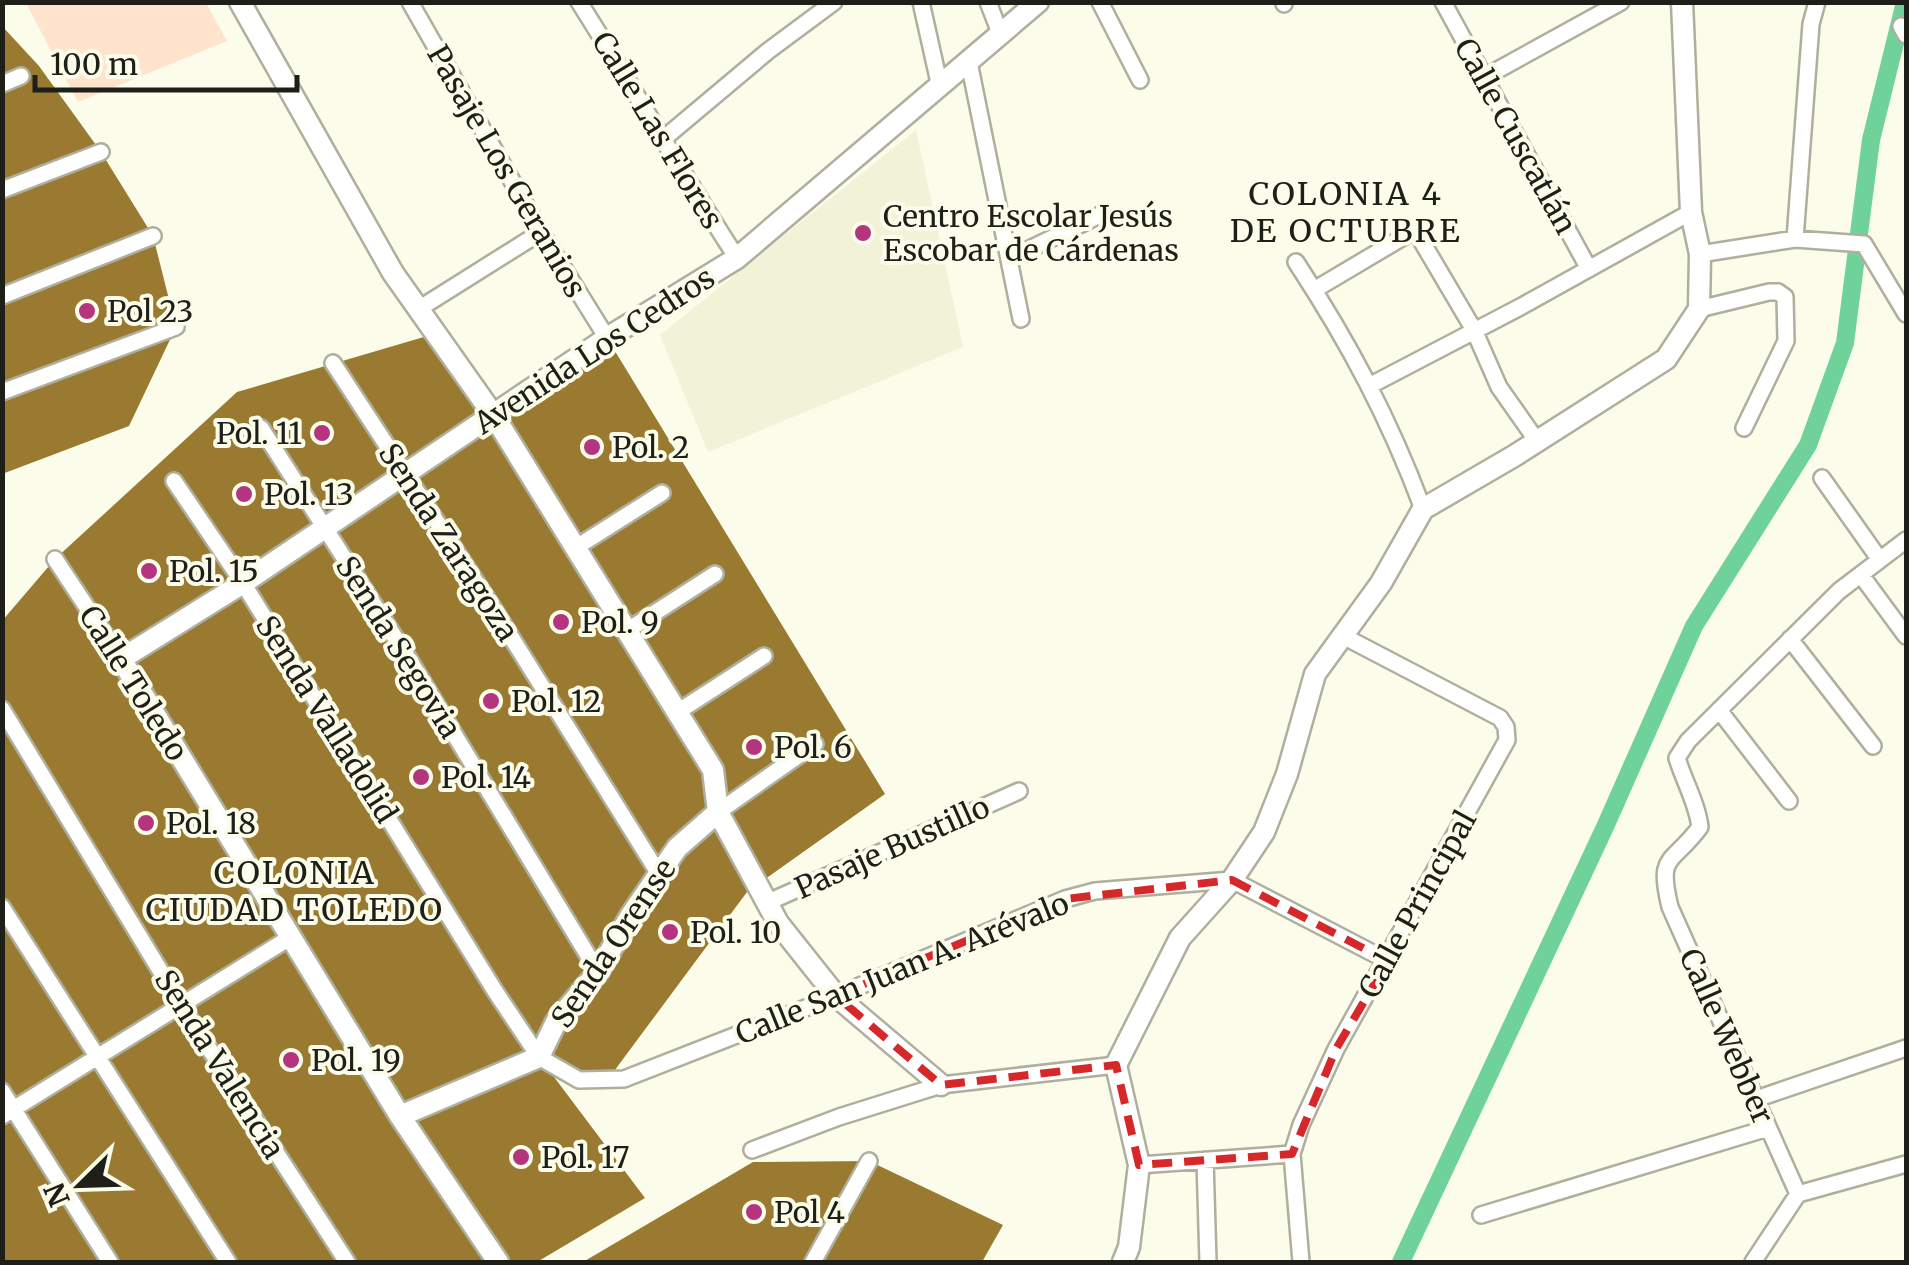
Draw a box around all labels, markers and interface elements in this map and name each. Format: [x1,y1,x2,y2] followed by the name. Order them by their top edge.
[584,24,732,236] street label: Calle Las Flores
[35,30,298,92] scale bar
[1447,31,1586,241] street label: Calle Cuscatlán
[419,38,595,304] street label: Pasaje Los Geranios
[50,45,138,83] text: 100 m
[1230,174,1462,251] district label: COLONIA 4 DE OCTUBRE
[883,197,1179,269] place label: Centro Escolar Jesús Escobar de Cárdenas
[852,222,874,244] marker: Centro Escolar Jesús Escobar de Cárdenas
[466,258,721,443] street label: Avenida Los Cedros
[107,292,193,330] place label: Pol 23
[76,300,98,322] marker: Pol 23
[216,414,302,452] place label: Pol. 11
[311,422,333,444] marker: Pol. 11
[612,428,690,466] place label: Pol. 2
[371,436,527,648] street label: Senda Zaragoza
[581,436,603,458] marker: Pol. 2
[264,475,354,513] place label: Pol. 13
[233,483,255,505] marker: Pol. 13
[328,549,470,745] street label: Senda Segovia
[169,552,259,590] place label: Pol. 15
[138,560,160,582] marker: Pol. 15
[71,598,197,768] street label: Calle Toledo
[581,603,659,641] place label: Pol. 9
[248,608,406,830] street label: Senda Valladolid
[550,611,572,633] marker: Pol. 9
[511,682,602,720] place label: Pol. 12
[480,690,502,712] marker: Pol. 12
[774,728,852,766] place label: Pol. 6
[743,736,765,758] marker: Pol. 6
[441,758,531,796] place label: Pol. 14
[410,766,432,788] marker: Pol. 14
[789,787,995,907] street label: Pasaje Bustillo
[166,804,256,842] place label: Pol. 18
[1350,804,1484,1004] street label: Calle Principal
[135,812,157,834] marker: Pol. 18
[542,851,684,1035] street label: Senda Orense
[145,853,445,930] district label: COLONIA CIUDAD TOLEDO
[730,884,1074,1052] street label: Calle San Juan A. Arévalo
[690,913,781,951] place label: Pol. 10
[659,921,681,943] marker: Pol. 10
[1672,943,1782,1129] street label: Calle Webber
[147,962,293,1166] street label: Senda Valencia
[311,1041,401,1079] place label: Pol. 19
[280,1049,302,1071] marker: Pol. 19
[30,1135,130,1235] north arrow
[541,1138,630,1176] place label: Pol. 17
[510,1146,532,1168] marker: Pol. 17
[36,1178,78,1212] text: N
[774,1193,845,1231] place label: Pol 4
[743,1201,765,1223] marker: Pol 4

